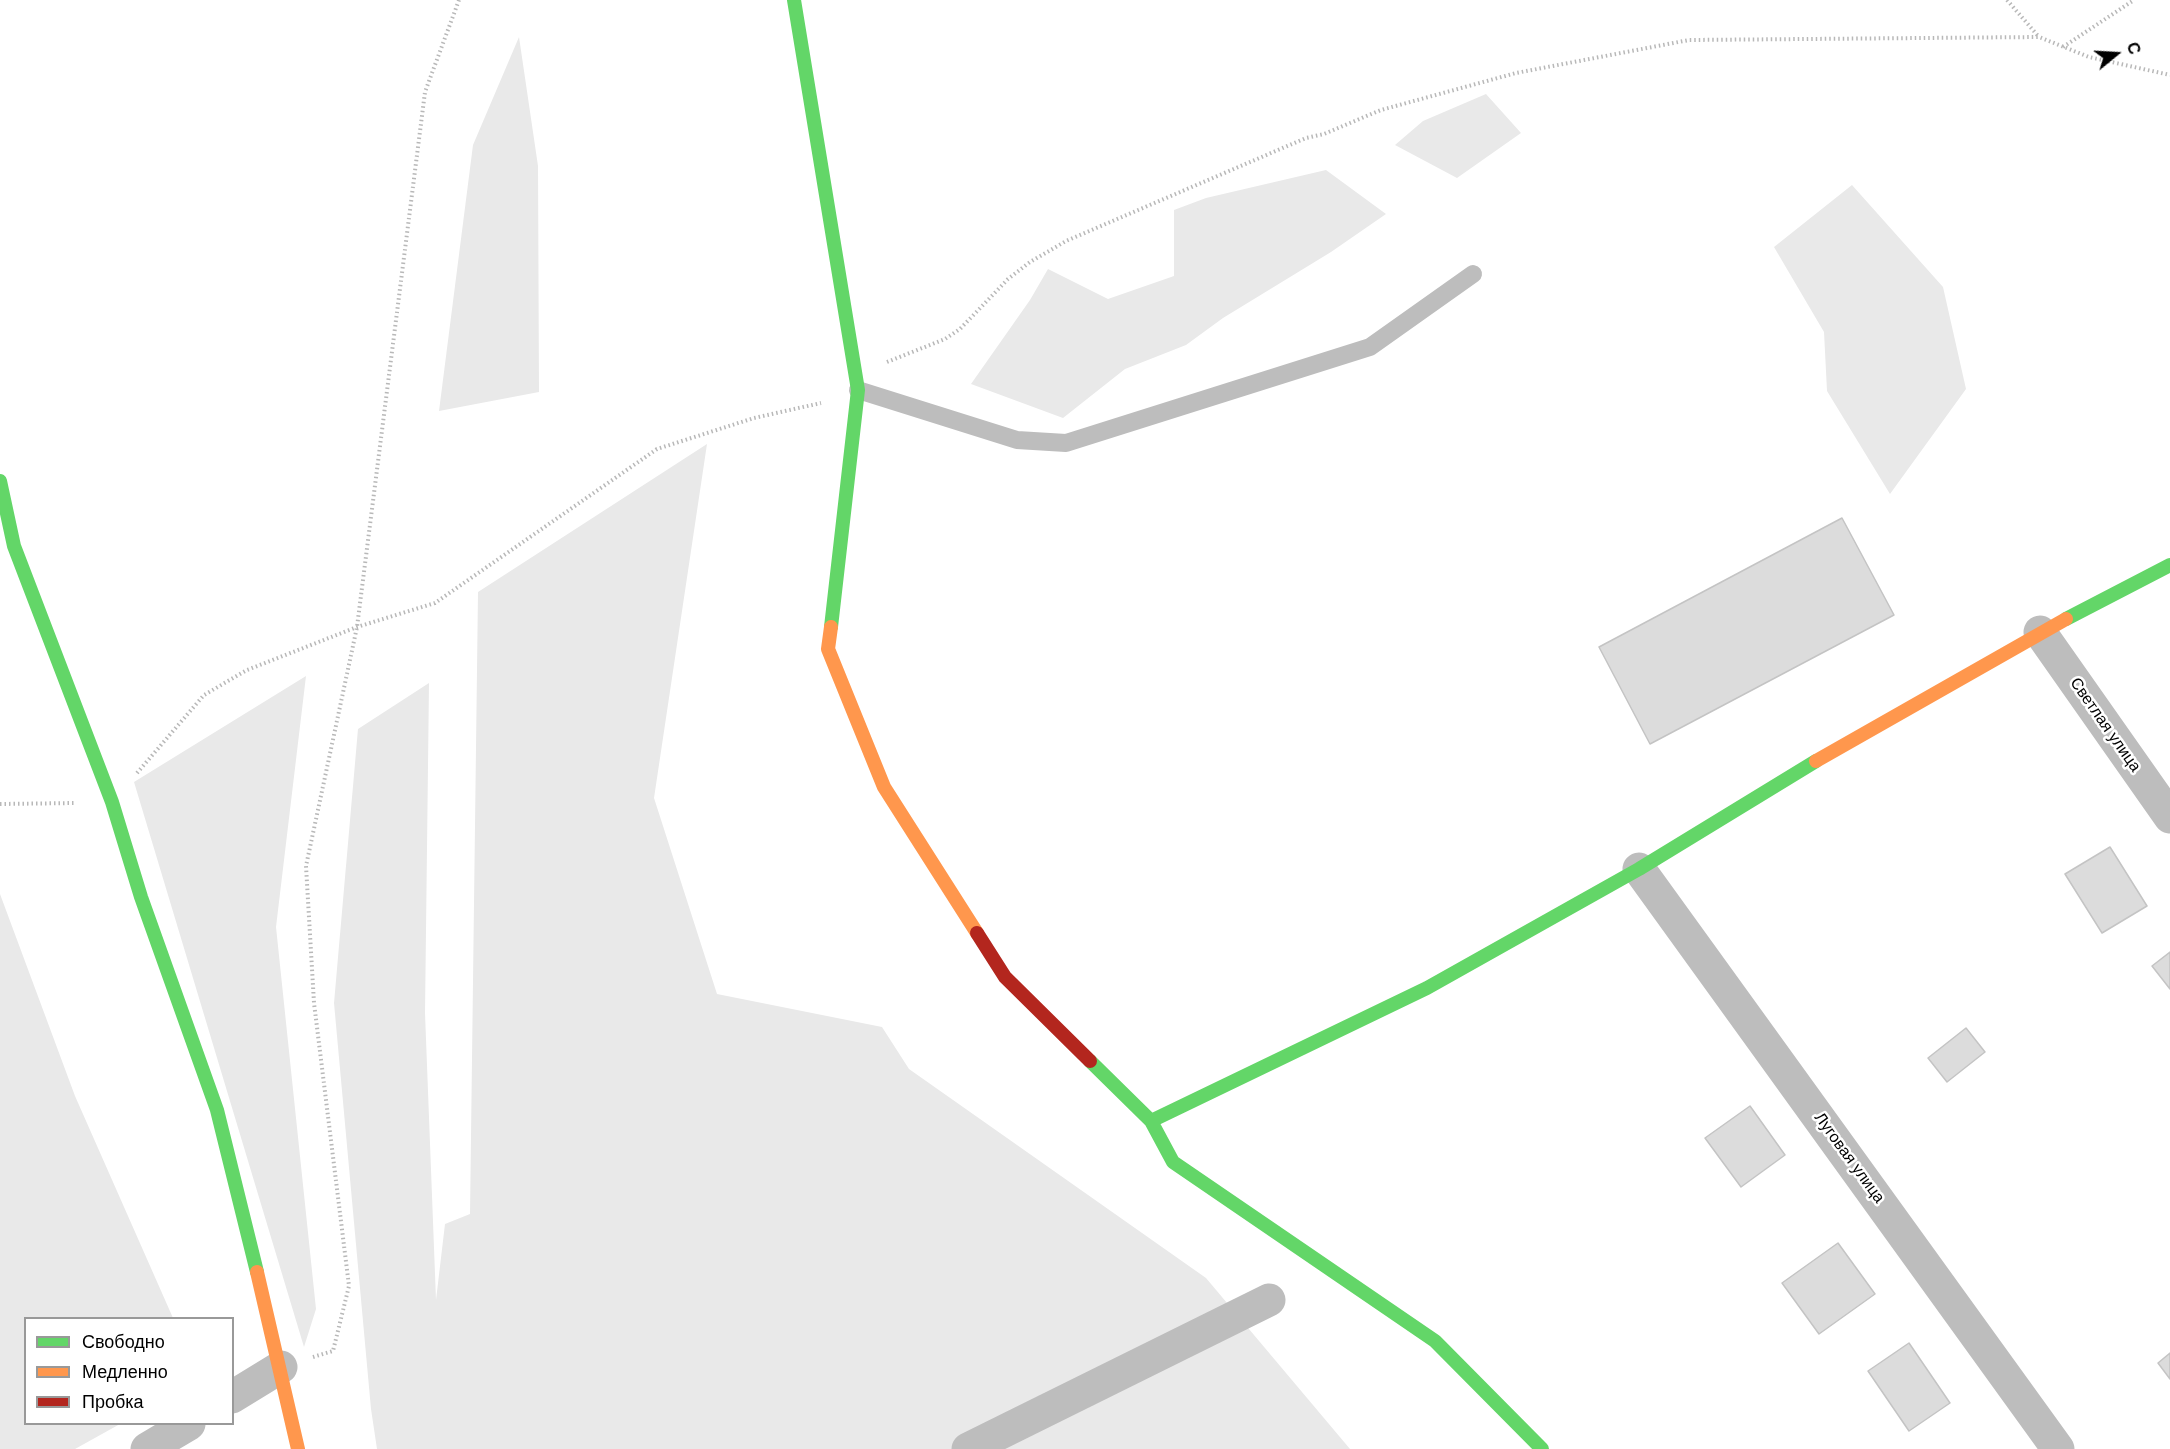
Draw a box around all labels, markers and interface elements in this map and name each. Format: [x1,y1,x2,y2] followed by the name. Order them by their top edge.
[2086,24,2146,84] north arrow
[2124,40,2143,56] text: С
[2065,674,2145,776] street label: Светлая улица
[1810,1109,1888,1207] street label: Луговая улица
[24,1317,234,1425] legend
[82,1332,165,1352] text: Свободно
[82,1362,168,1382] text: Медленно
[82,1392,144,1412] text: Пробка

